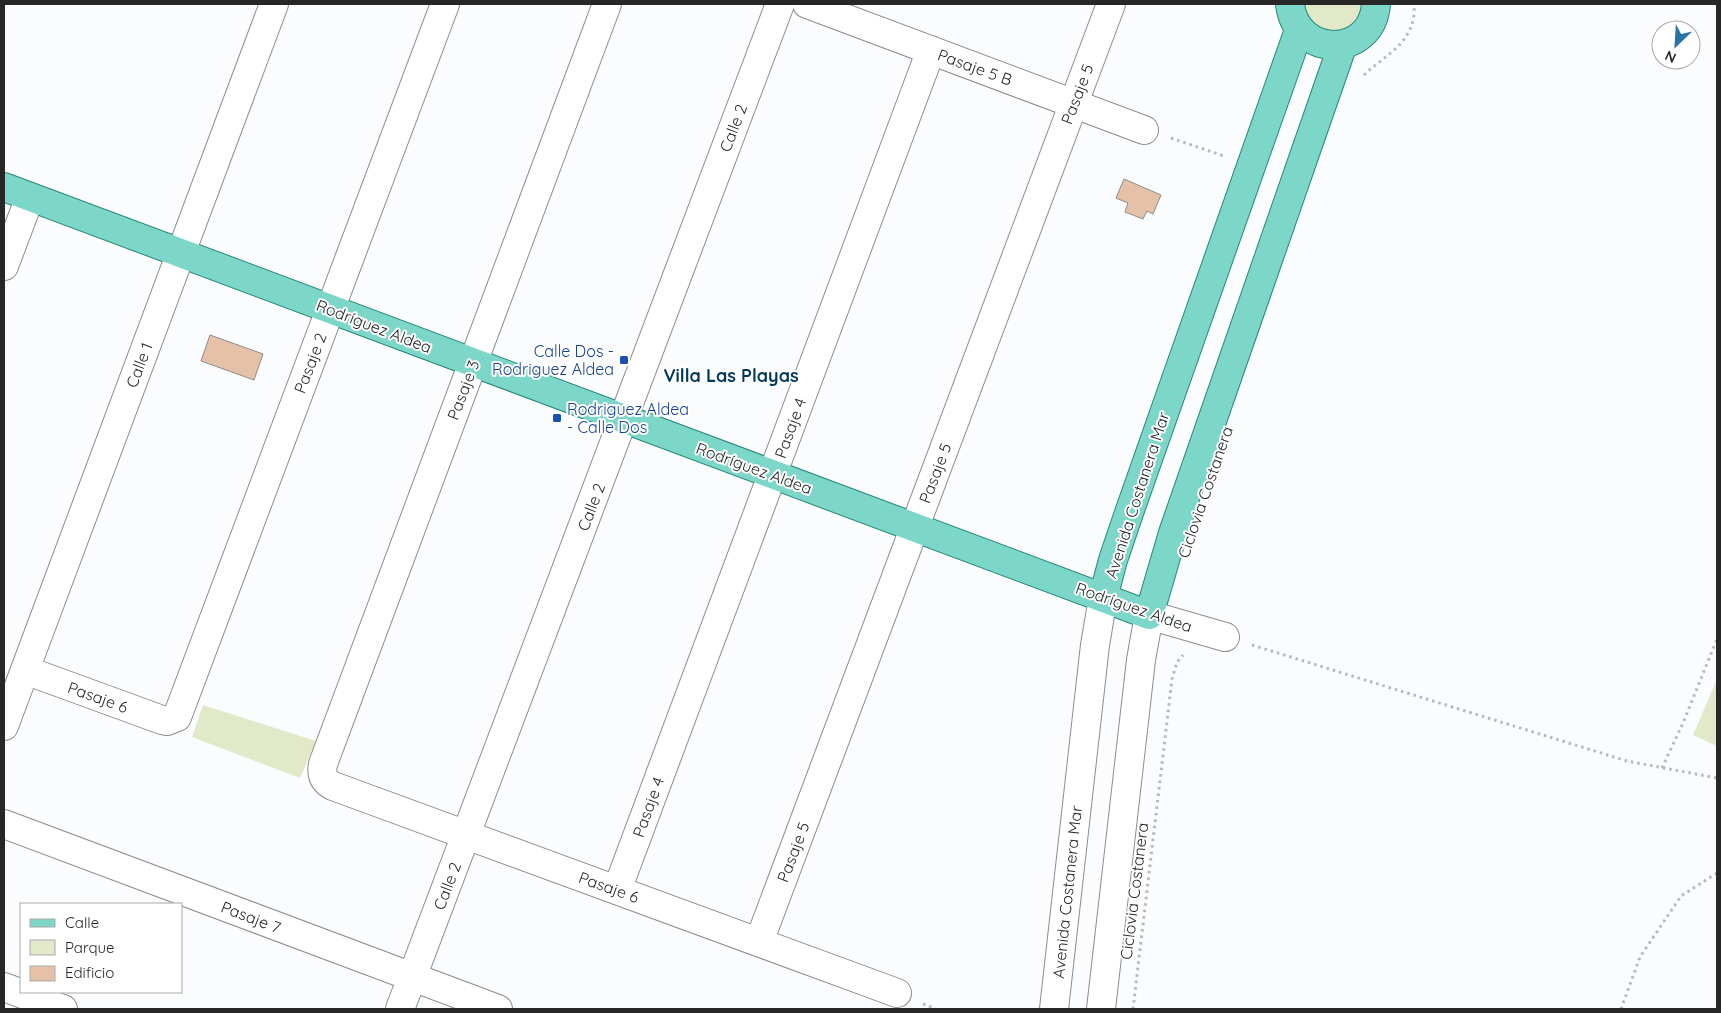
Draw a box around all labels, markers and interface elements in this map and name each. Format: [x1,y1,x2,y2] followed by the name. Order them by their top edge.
[1651,20,1701,70] north arrow
[935,44,1015,90] street label: Pasaje 5 B
[1662,46,1679,67] text: N
[1056,61,1098,127] street label: Pasaje 5
[715,101,751,155] street label: Calle 2
[313,295,435,357] street label: Rodríguez Aldea
[289,330,331,396] street label: Pasaje 2
[121,340,157,390] street label: Calle 1
[492,341,614,379] place label: Calle Dos - Rodriguez Aldea
[618,354,630,366] marker: Calle Dos - Rodriguez Aldea
[442,357,484,423] street label: Pasaje 3
[663,364,799,387] district label: Villa Las Playas
[770,395,810,461] street label: Pasaje 4
[567,399,689,437] place label: Rodriguez Aldea - Calle Dos
[1101,409,1173,581] street label: Avenida Costanera Mar
[551,412,563,424] marker: Rodriguez Aldea - Calle Dos
[1173,424,1237,560] street label: Ciclovia Costanera
[693,438,815,498] street label: Rodríguez Aldea
[914,440,956,506] street label: Pasaje 5
[573,480,609,534] street label: Calle 2
[1073,578,1195,636] street label: Rodríguez Aldea
[65,677,131,717] street label: Pasaje 6
[628,774,668,840] street label: Pasaje 4
[1048,804,1086,980] street label: Avenida Costanera Mar
[772,819,814,885] street label: Pasaje 5
[1116,821,1152,961] street label: Ciclovia Costanera
[429,859,465,913] street label: Calle 2
[576,867,642,907] street label: Pasaje 6
[218,896,284,938] street label: Pasaje 7
[20,903,182,993] legend
[65,913,99,932] text: Calle
[65,938,115,957] text: Parque
[65,963,114,982] text: Edificio

